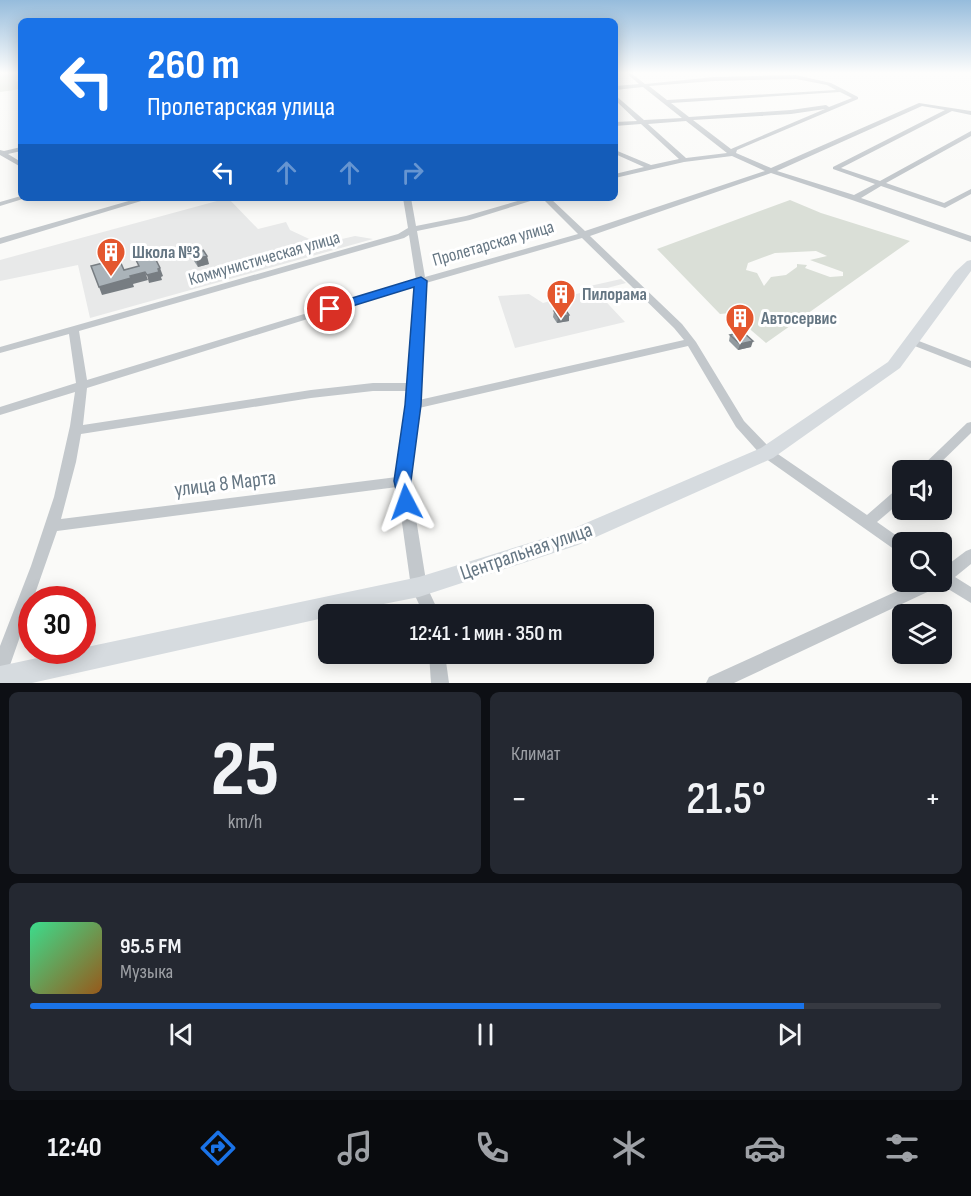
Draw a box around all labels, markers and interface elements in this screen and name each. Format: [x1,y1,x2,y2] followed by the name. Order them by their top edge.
[147,40,240,91] text: 260 m
[48,42,126,120] icon: left
[147,91,335,123] text: Пролетарская улица
[207,156,240,189] icon: left
[270,156,303,189] icon: ahead
[333,156,366,189] icon: ahead
[396,156,429,189] icon: right
[430,216,556,271] street label: Пролетарская улица
[186,227,342,290] street label: Коммунистическая улица
[95,236,127,278] building icon: Школа №3
[132,242,200,263] place label: Школа №3
[545,278,577,320] building icon: Пилорама
[304,283,355,334] pin
[582,284,647,305] place label: Пилорама
[313,292,346,325] icon: arrive
[724,302,756,344] building icon: Автосервис
[760,308,837,329] place label: Автосервис
[892,460,952,664] map controls
[892,460,952,520] button: sound
[173,465,277,502] street label: улица 8 Марта
[374,470,438,534] position arrow
[457,517,596,586] street label: Центральная улица
[892,532,952,592] button: search
[18,586,96,664] speed limit sign: 30
[892,604,952,664] button: layers
[410,620,562,647] text: 12:41 · 1 мин · 350 m
[211,724,279,817] text: 25
[511,742,561,766] text: Климат
[686,772,766,827] text: 21.5°
[511,779,527,819] text: −
[925,779,941,819] text: +
[228,810,262,834] text: km/h
[120,933,181,960] text: 95.5 FM
[120,960,173,984] text: Музыка
[165,1018,198,1051] icon: previous
[469,1018,502,1051] icon: pause
[773,1018,806,1051] icon: next
[197,1127,239,1169] icon: directions
[334,1127,376,1169] icon: music
[471,1127,513,1169] icon: phone
[608,1127,650,1169] icon: climate
[744,1127,786,1169] icon: car
[881,1127,923,1169] icon: filters
[47,1132,102,1164] text: 12:40

